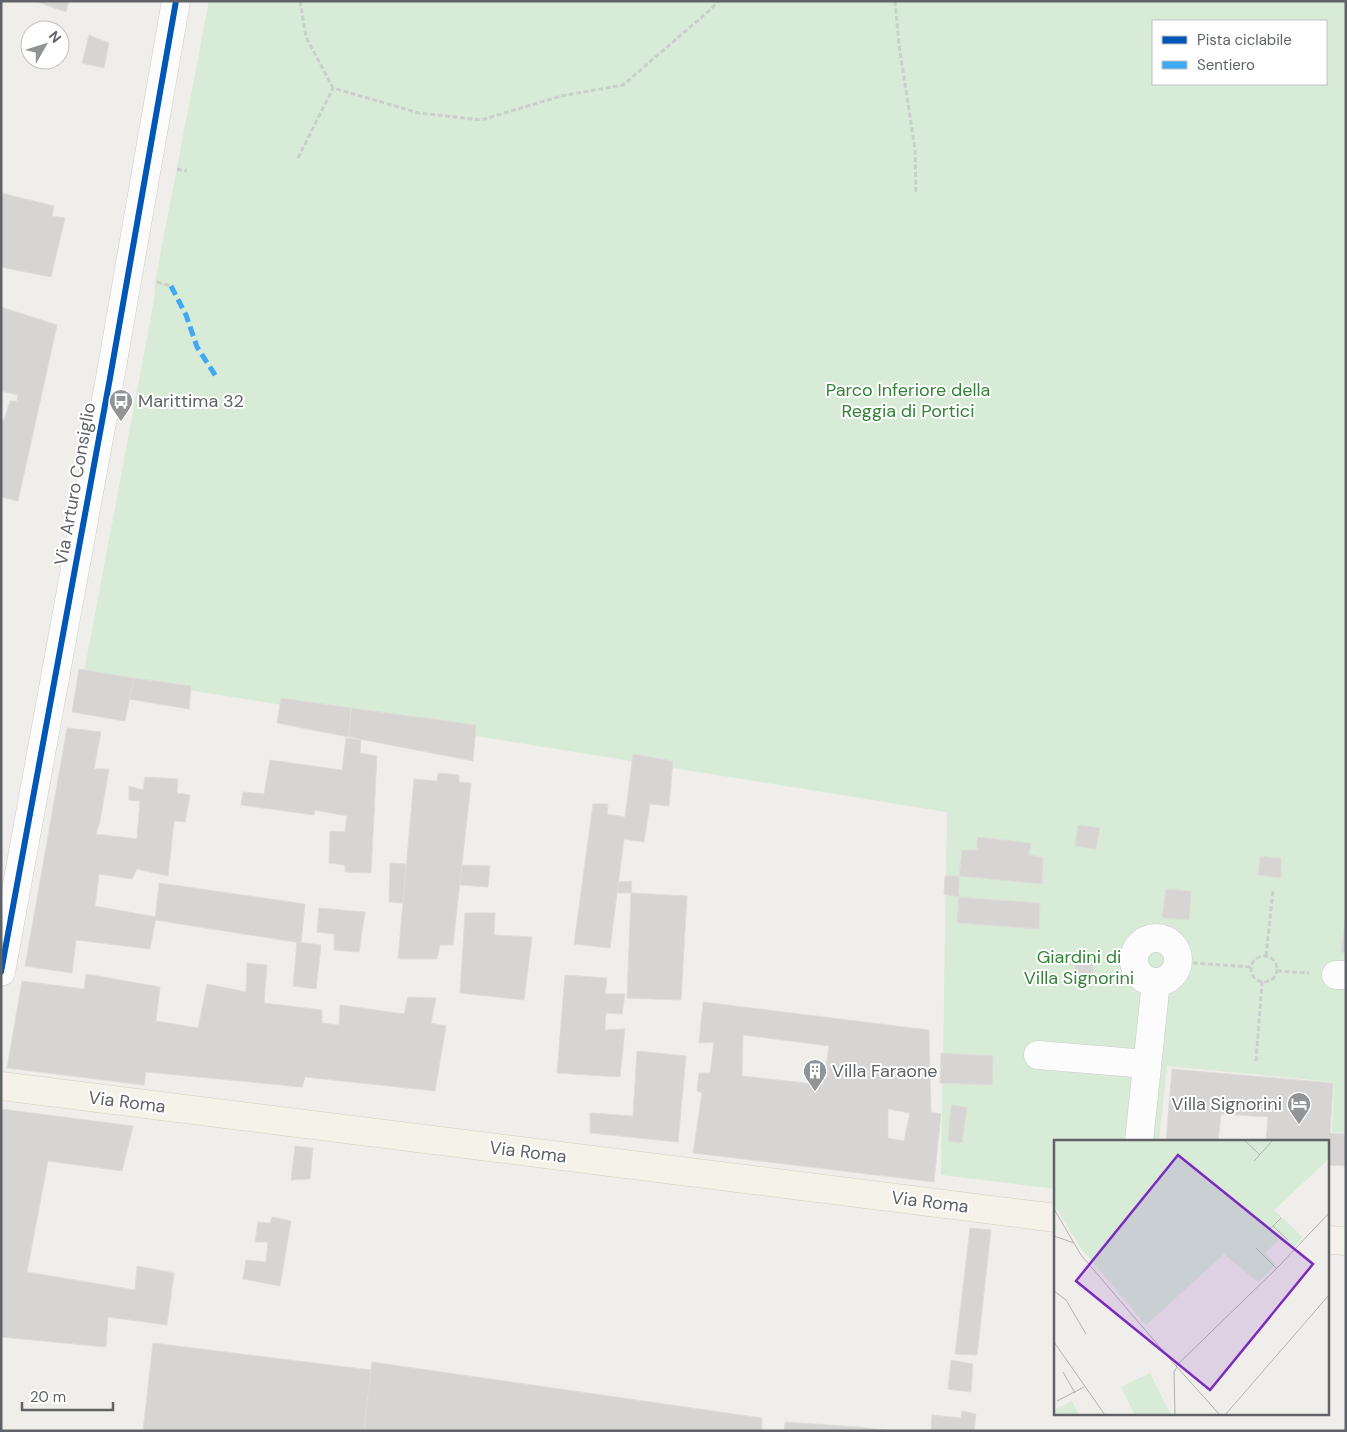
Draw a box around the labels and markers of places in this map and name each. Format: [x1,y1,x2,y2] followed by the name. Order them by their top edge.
[108,388,134,422] bus stop icon: Marittima 32
[138,389,244,413] place label: Marittima 32
[802,1058,828,1092] building icon: Villa Faraone
[832,1059,937,1083] place label: Villa Faraone
[1286,1091,1312,1125] hotel icon: Villa Signorini
[1172,1092,1282,1116] place label: Villa Signorini

